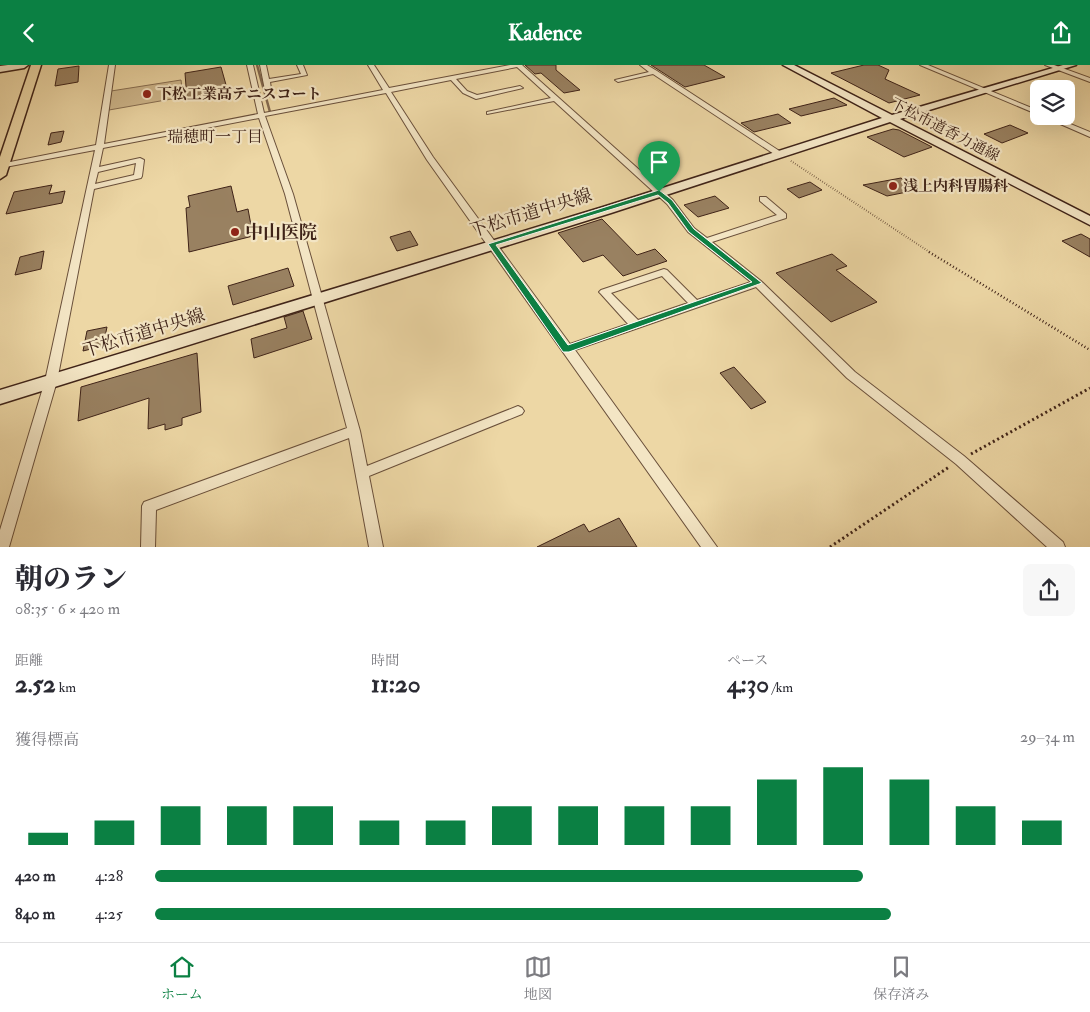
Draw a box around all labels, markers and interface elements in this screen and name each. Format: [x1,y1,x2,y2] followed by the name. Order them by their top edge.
[15,19,43,47] icon: back
[508,19,582,47] text: Kadence
[1047,19,1075,47] icon: share
[1030,80,1075,125] map controls
[1030,80,1075,125] button: layers
[157,85,321,104] place label: 下松工業高テニスコート
[141,88,153,100] marker: 下松工業高テニスコート
[887,94,1003,166] street label: 下松市道香力通線
[167,127,263,147] district label: 瑞穂町一丁目
[638,141,680,192] pin
[645,148,673,176] icon: arrive
[903,177,1008,196] place label: 浅上内科胃腸科
[887,180,899,192] marker: 浅上内科胃腸科
[467,184,595,242] street label: 下松市道中央線
[245,221,317,244] place label: 中山医院
[229,226,241,238] marker: 中山医院
[80,304,208,362] street label: 下松市道中央線
[15,562,127,597] text: 朝のラン
[1023,564,1075,616] button: share
[15,599,120,619] text: 08:35 · 6 × 420 m
[15,652,43,669] text: 距離
[371,652,399,669] text: 時間
[727,652,768,669] text: ペース
[15,669,56,700] text: 2.52
[371,669,421,700] text: 11:20
[727,669,769,700] text: 4:30
[56,679,76,696] text: km
[769,679,793,696] text: /km
[1020,727,1075,747] text: 29–34 m
[15,730,79,750] text: 獲得標高
[15,866,56,886] text: 420 m
[95,866,123,886] text: 4:28
[15,904,55,924] text: 840 m
[95,904,123,924] text: 4:25
[161,953,203,1003] tab: ホーム
[524,953,552,1003] tab: 地図
[873,953,929,1003] tab: 保存済み

